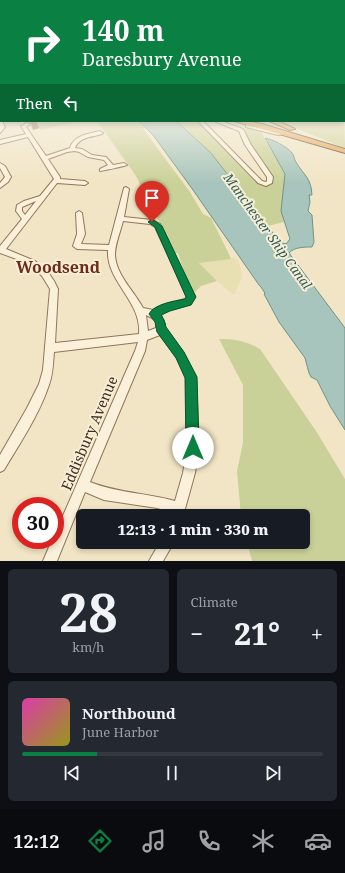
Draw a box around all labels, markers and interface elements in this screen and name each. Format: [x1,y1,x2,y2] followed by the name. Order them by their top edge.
[82,11,164,49] text: 140 m
[16,16,68,68] icon: right
[82,47,242,71] text: Daresbury Avenue
[60,92,82,114] icon: left
[16,93,52,113] text: Then
[219,169,316,293] water label: Manchester Ship Canal
[135,181,169,222] pin
[141,187,163,209] icon: arrive
[16,256,101,278] district label: Woodsend
[56,373,122,493] street label: Eddisbury Avenue
[172,427,214,469] position arrow
[12,497,64,549] speed limit sign: 30
[117,519,269,539] text: 12:13 · 1 min · 330 m
[59,576,118,647] text: 28
[191,593,238,611] text: Climate
[234,613,280,654] text: 21°
[191,618,203,648] text: −
[311,618,323,648] text: +
[72,638,104,656] text: km/h
[82,703,176,723] text: Northbound
[82,723,159,741] text: June Harbor
[61,762,83,784] icon: previous
[161,762,183,784] icon: pause
[262,762,284,784] icon: next
[86,827,114,855] icon: directions
[140,827,168,855] icon: music
[195,827,223,855] icon: phone
[249,827,277,855] icon: climate
[304,827,332,855] icon: car
[13,829,59,853] text: 12:12

